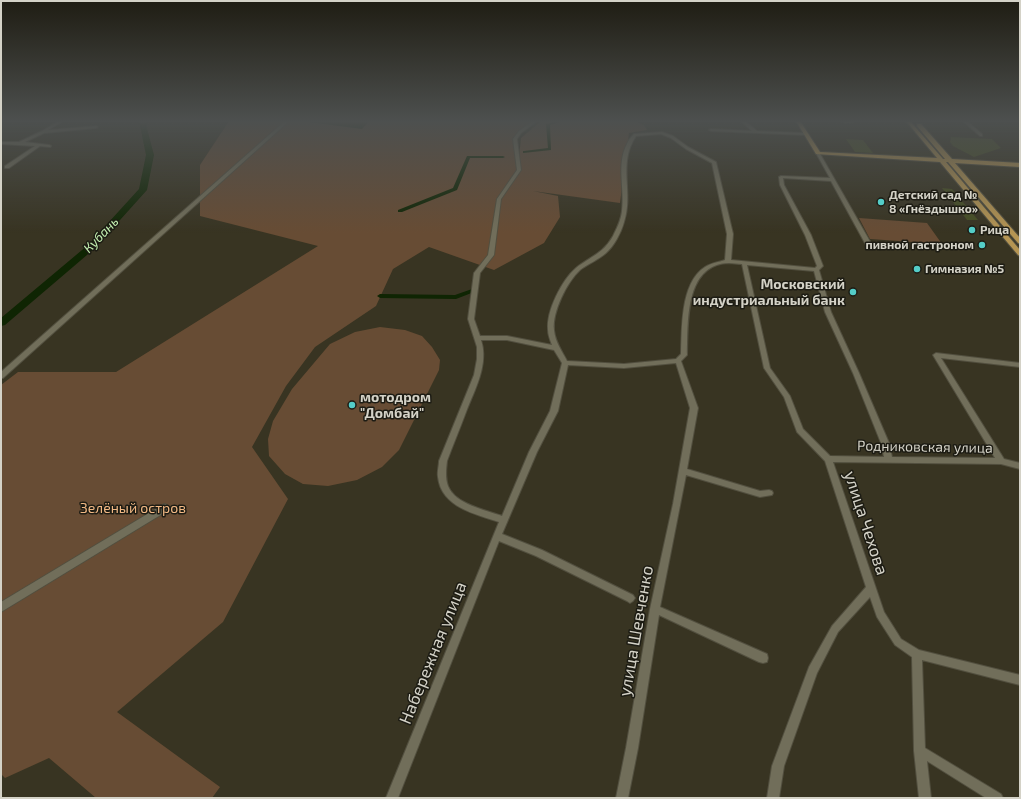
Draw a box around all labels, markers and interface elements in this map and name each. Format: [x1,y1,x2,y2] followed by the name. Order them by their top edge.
[889,188,978,216] place label: Детский сад № 8 «Гнёздышко»
[876,197,886,207] marker: Детский сад № 8 «Гнёздышко»
[80,214,122,256] water label: Кубань
[980,223,1009,237] place label: Рица
[967,225,977,235] marker: Рица
[866,238,974,252] place label: пивной гастроном
[977,240,987,250] marker: пивной гастроном
[925,262,1004,276] place label: Гимназия №5
[912,264,922,274] marker: Гимназия №5
[693,276,845,308] place label: Московский индустриальный банк
[848,287,858,297] marker: Московский индустриальный банк
[360,389,431,422] place label: мотодром "Домбай"
[347,400,357,410] marker: мотодром "Домбай"
[857,437,993,457] street label: Родниковская улица
[840,468,892,578] street label: улица Чехова
[80,500,186,516] park label: Зелёный остров
[614,564,658,698] street label: улица Шевченко
[395,579,471,727] street label: Набережная улица

